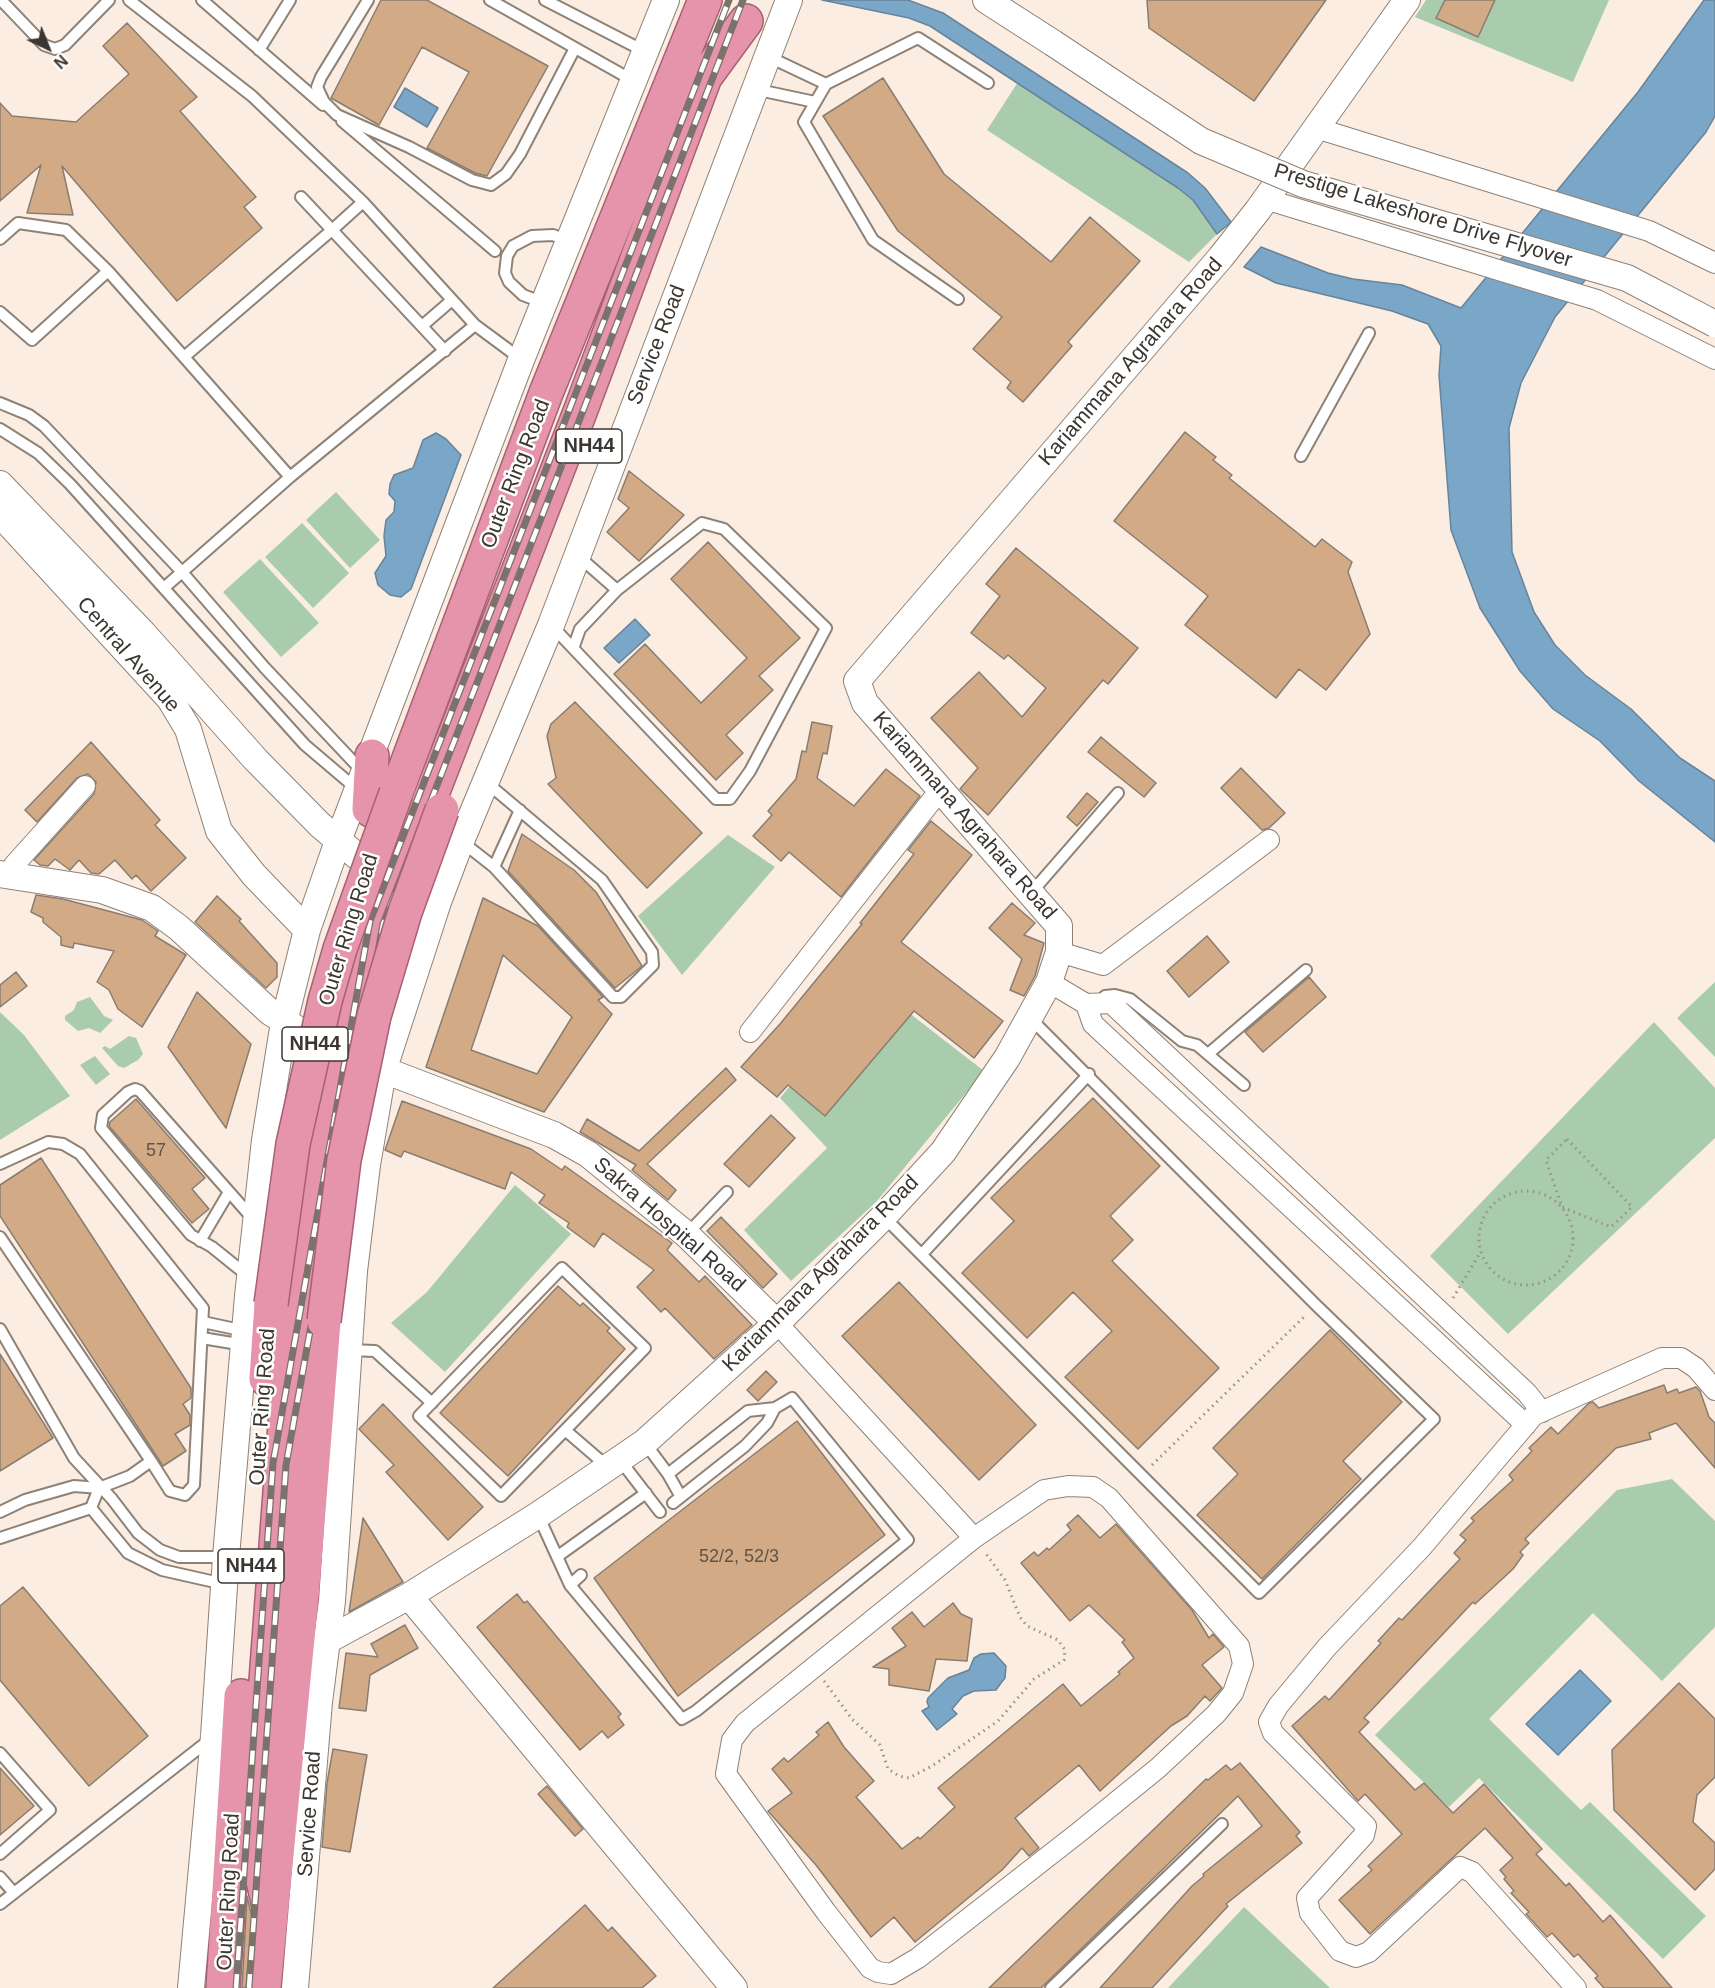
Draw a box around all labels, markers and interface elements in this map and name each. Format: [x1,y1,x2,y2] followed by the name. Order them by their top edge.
[18,18,78,78] north arrow
[51,51,71,72] text: N
[1271,159,1575,273] street label: Prestige Lakeshore Drive Flyover
[1034,253,1228,471] street label: Kariammana Agrahara Road
[623,282,691,408] street label: Service Road
[476,396,556,552] street label: Outer Ring Road
[556,429,622,463] road number: NH44
[71,592,185,718] street label: Central Avenue
[867,707,1061,925] street label: Kariammana Agrahara Road
[314,851,384,1009] street label: Outer Ring Road
[282,1027,348,1061] road number: NH44
[146,1140,166,1162] house number: 57
[588,1152,750,1298] street label: Sakra Hospital Road
[718,1171,924,1377] street label: Kariammana Agrahara Road
[245,1328,281,1486] street label: Outer Ring Road
[699,1546,779,1568] house number: 52/2, 52/3
[218,1549,284,1583] road number: NH44
[293,1750,327,1878] street label: Service Road
[212,1813,246,1971] street label: Outer Ring Road

